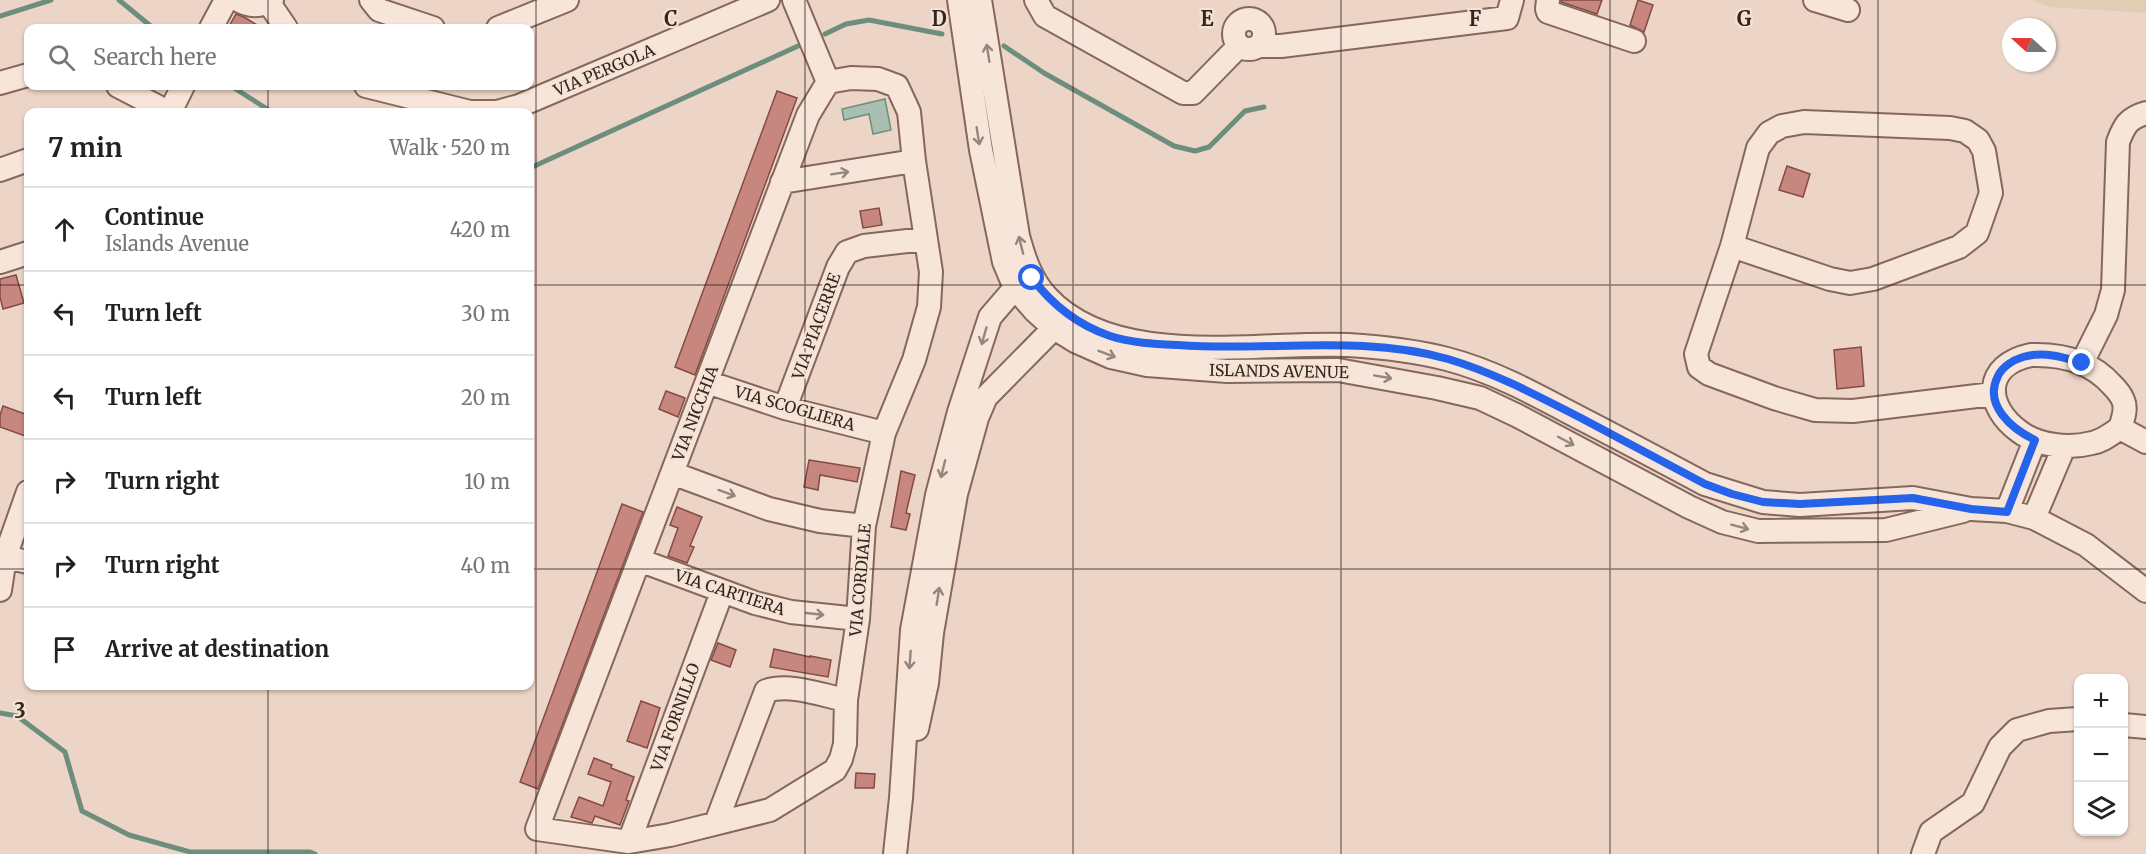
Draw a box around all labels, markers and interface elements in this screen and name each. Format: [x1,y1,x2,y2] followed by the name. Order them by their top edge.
[664,6,678,31] text: C
[931,6,947,31] text: D
[1200,6,1214,31] text: E
[1469,6,1482,31] text: F
[1737,6,1752,31] text: G
[2002,18,2056,72] north arrow
[24,24,534,90] search box
[550,39,658,101] street label: VIA PERGOLA
[45,41,78,74] icon: search
[93,43,216,71] text: Search here
[983,44,994,63] one-way arrow
[973,125,984,145] one-way arrow
[48,131,122,164] text: 7 min
[390,135,510,160] text: Walk · 520 m
[829,167,849,178] one-way arrow
[105,203,204,231] text: Continue
[48,213,81,246] icon: ahead
[450,217,510,242] text: 420 m
[105,231,249,256] text: Islands Avenue
[1014,236,1026,255] one-way arrow
[1018,264,1044,290] route start
[787,269,845,383] street label: VIA PIACERRE
[48,297,81,330] icon: left
[105,299,202,327] text: Turn left
[461,301,510,326] text: 30 m
[978,326,989,345] one-way arrow
[2068,349,2094,375] route end
[1097,350,1115,361] one-way arrow
[1209,360,1350,382] street label: ISLANDS AVENUE
[667,362,723,465] street label: VIA NICCHIA
[1373,372,1393,383] one-way arrow
[48,381,81,414] icon: left
[731,381,858,435] street label: VIA SCOGLIERA
[105,383,202,411] text: Turn left
[461,385,510,410] text: 20 m
[1556,436,1574,447] one-way arrow
[937,459,949,478] one-way arrow
[48,465,81,498] icon: right
[105,467,219,495] text: Turn right
[464,469,510,494] text: 10 m
[717,489,736,500] one-way arrow
[1731,521,1750,533] one-way arrow
[845,522,875,638] street label: VIA CORDIALE
[48,549,81,582] icon: right
[105,551,219,579] text: Turn right
[460,553,510,578] text: 40 m
[671,564,788,619] street label: VIA CARTIERA
[933,587,944,607] one-way arrow
[804,609,824,620] one-way arrow
[48,633,81,666] icon: arrive
[105,635,329,663] text: Arrive at destination
[904,650,915,670] one-way arrow
[646,660,704,775] street label: VIA FORNILLO
[2074,674,2128,836] map controls
[2074,674,2128,728] button: +
[14,698,26,723] text: 3
[2074,728,2128,782] button: −
[2074,782,2128,836] button: layers

